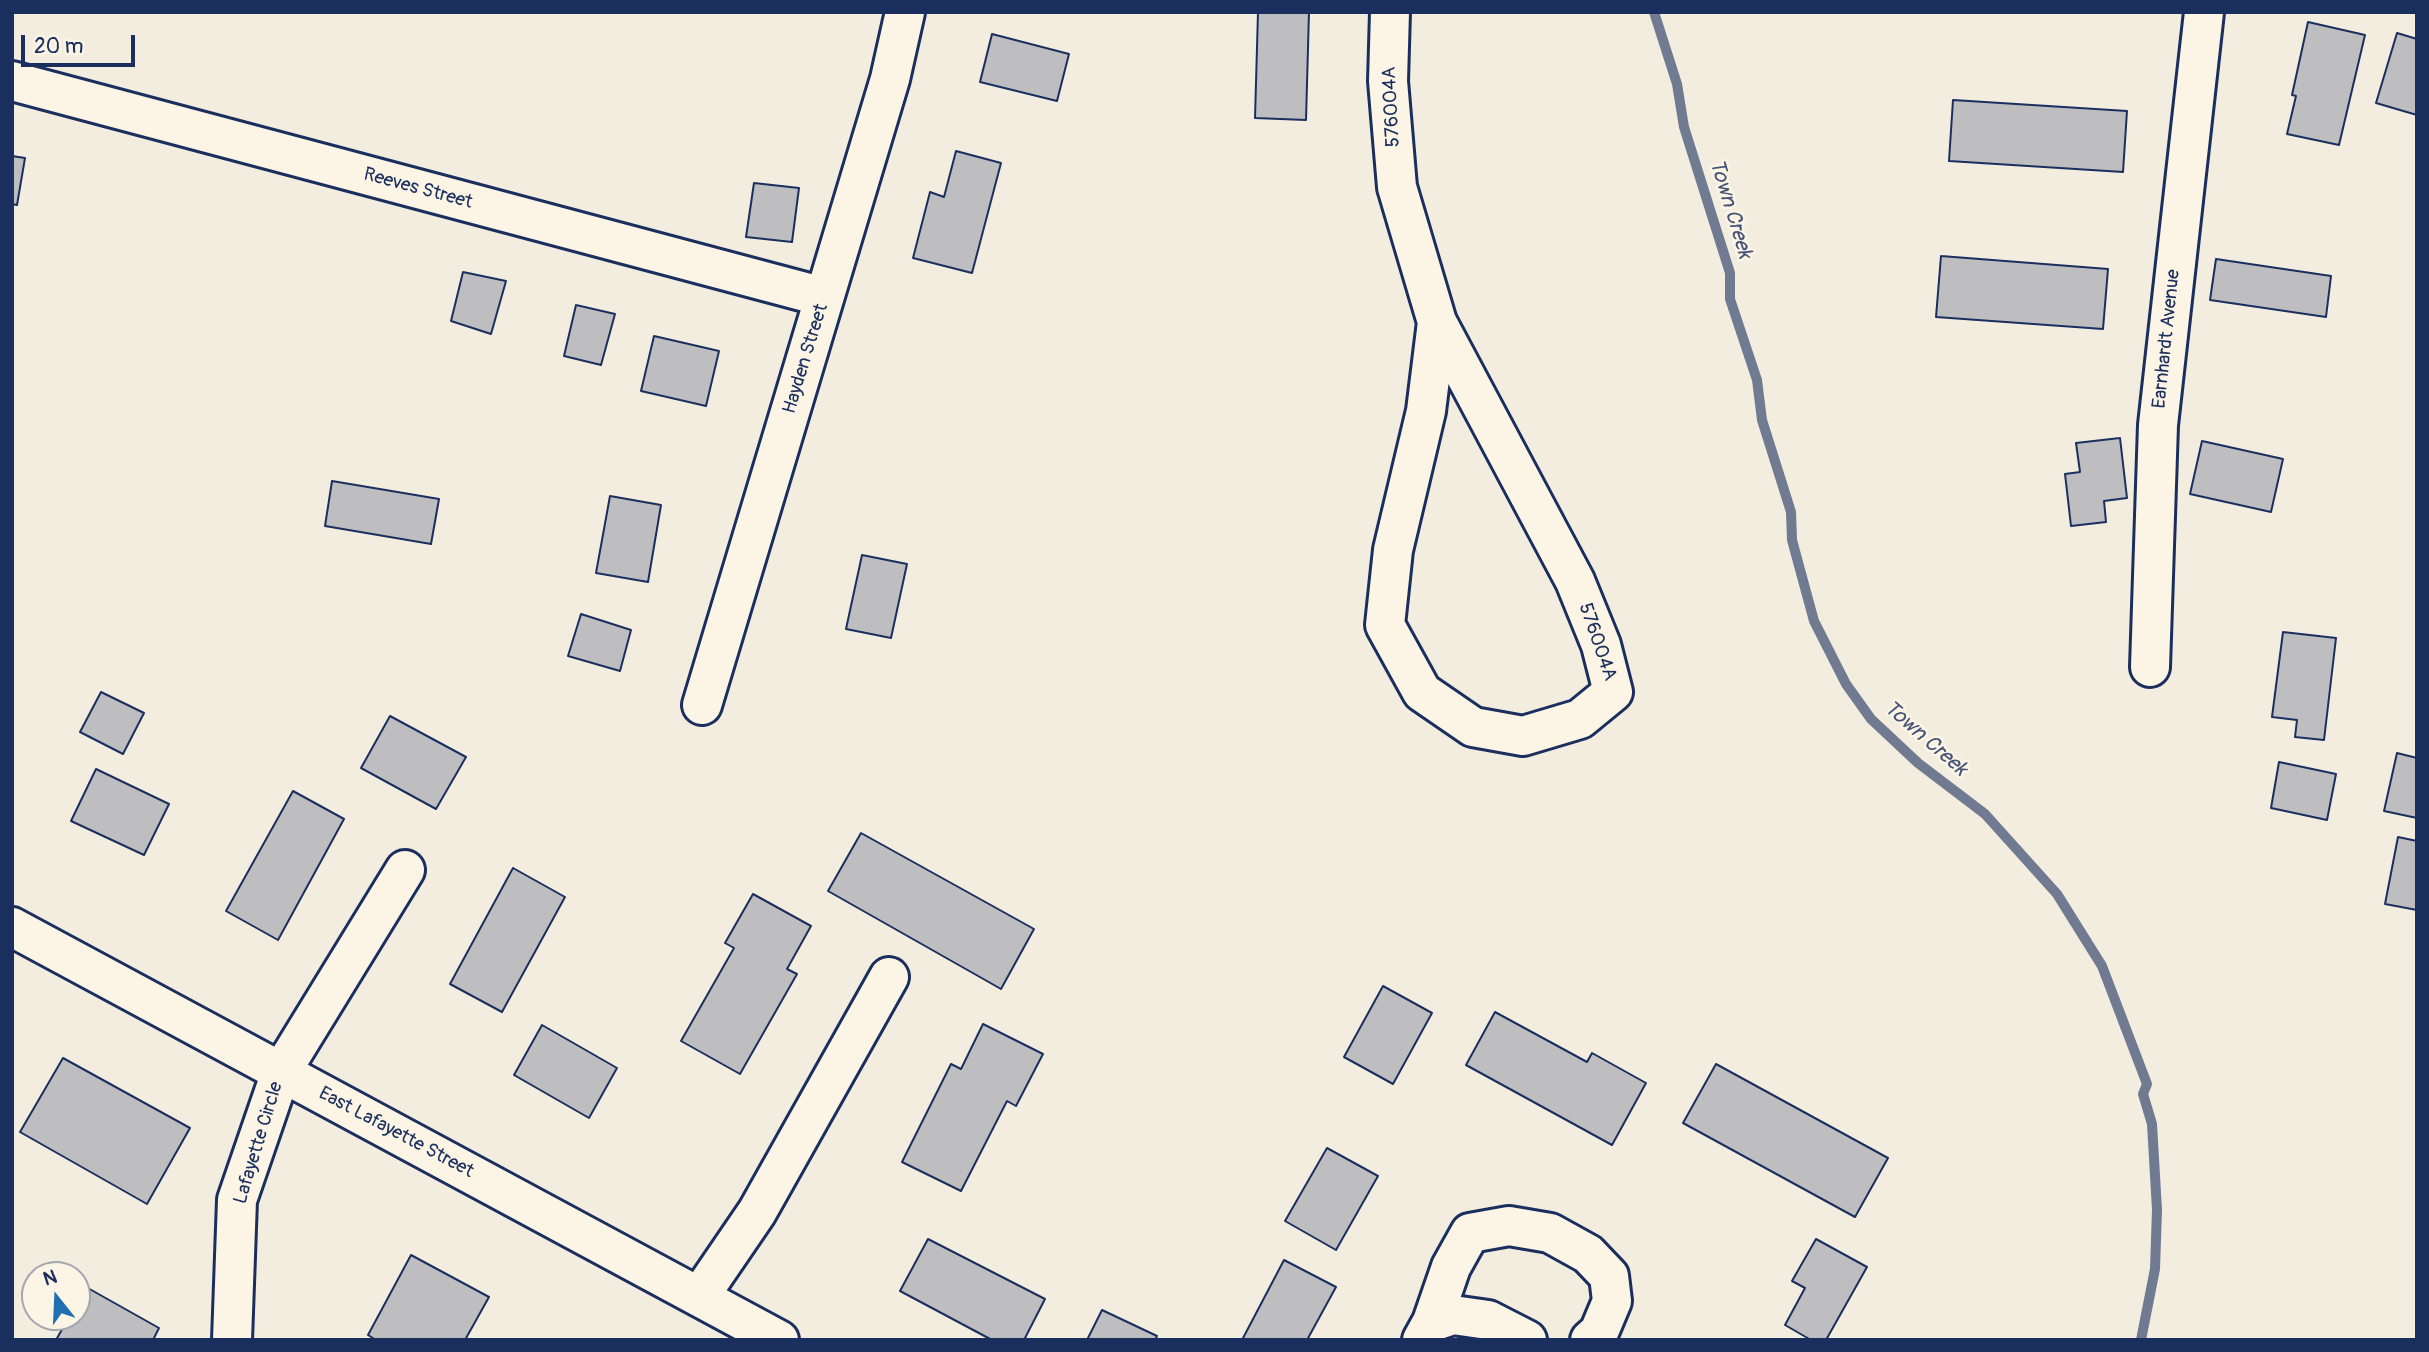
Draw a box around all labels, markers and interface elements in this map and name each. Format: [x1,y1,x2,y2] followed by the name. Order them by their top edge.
[24,21,138,65] scale bar
[34,33,83,60] text: 20 m
[1379,66,1405,148] street label: 576004A
[1703,157,1757,261] water label: Town Creek
[361,164,475,214] street label: Reeves Street
[2148,268,2186,410] street label: Earnhardt Avenue
[778,301,834,417] street label: Hayden Street
[1573,600,1621,684] street label: 576004A
[1878,696,1972,782] water label: Town Creek
[230,1079,288,1207] street label: Lafayette Circle
[315,1083,477,1183] street label: East Lafayette Street
[21,1261,91,1331] north arrow
[40,1265,60,1291] text: N

